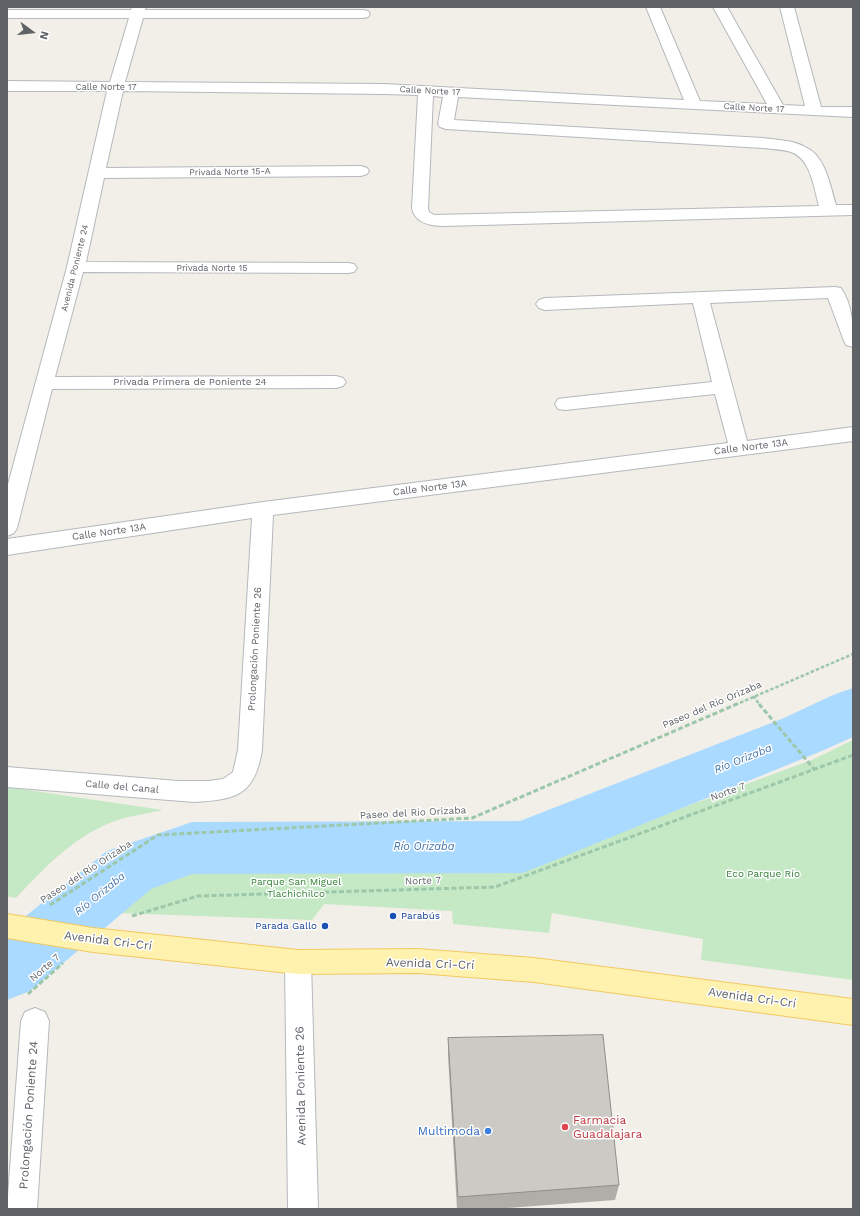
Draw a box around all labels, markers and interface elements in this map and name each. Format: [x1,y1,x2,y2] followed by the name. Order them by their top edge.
[12,12,52,52] north arrow
[37,30,51,41] text: N
[76,82,136,92] street label: Calle Norte 17
[399,84,461,98] street label: Calle Norte 17
[723,101,785,115] street label: Calle Norte 17
[189,166,271,178] street label: Privada Norte 15-A
[59,223,91,313] street label: Avenida Poniente 24
[176,263,248,273] street label: Privada Norte 15
[113,376,267,388] street label: Privada Primera de Poniente 24
[713,437,789,457] street label: Calle Norte 13A
[392,478,468,498] street label: Calle Norte 13A
[71,521,147,543] street label: Calle Norte 13A
[246,587,264,711] street label: Prolongación Poniente 26
[661,679,763,731] street label: Paseo del Río Orizaba
[712,741,774,777] water label: Río Orizaba
[85,778,159,796] street label: Calle del Canal
[709,780,747,804] street label: Norte 7
[360,804,466,822] street label: Paseo del Río Orizaba
[38,838,134,906] street label: Paseo del Río Orizaba
[394,840,454,854] water label: Río Orizaba
[726,868,800,880] park label: Eco Parque Río
[72,870,128,918] water label: Río Orizaba
[405,874,441,888] street label: Norte 7
[251,876,341,900] park label: Parque San Miguel Tlachichilco
[401,910,440,922] place label: Parabús
[388,911,398,921] marker: Parabús
[255,920,317,932] place label: Parada Gallo
[320,921,330,931] marker: Parada Gallo
[63,928,153,954] street label: Avenida Cri-Crí
[27,952,63,984] street label: Norte 7
[386,955,474,973] street label: Avenida Cri-Crí
[707,985,797,1011] street label: Avenida Cri-Crí
[293,1026,309,1146] street label: Avenida Poniente 26
[17,1040,41,1190] street label: Prolongación Poniente 24
[573,1113,642,1141] place label: Farmacia Guadalajara
[560,1122,570,1132] marker: Farmacia Guadalajara
[418,1124,480,1138] place label: Multimoda
[483,1126,493,1136] marker: Multimoda

